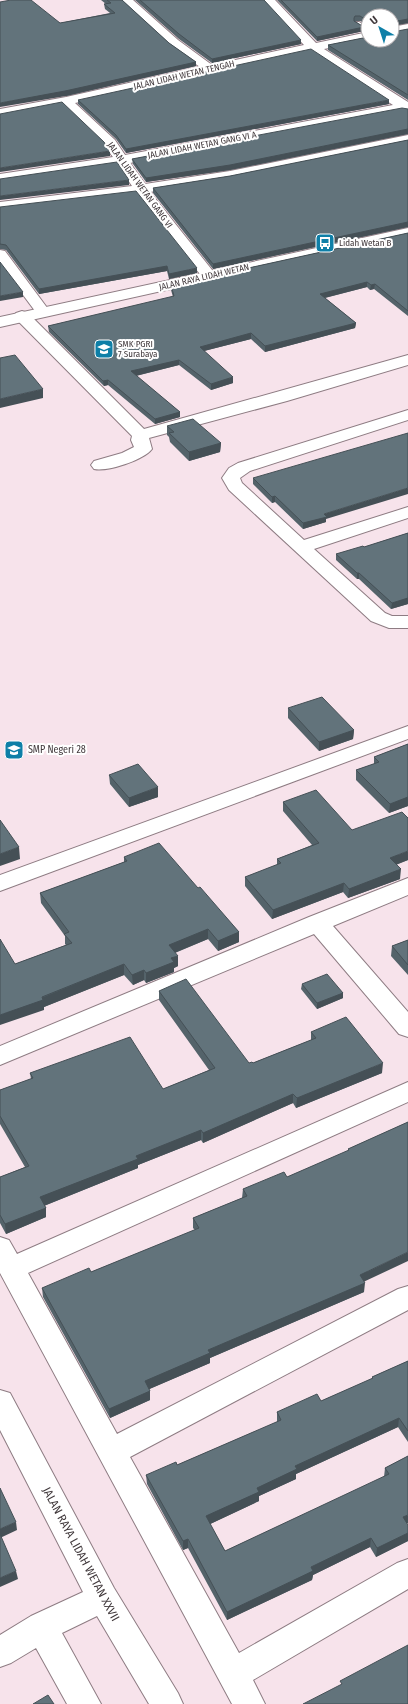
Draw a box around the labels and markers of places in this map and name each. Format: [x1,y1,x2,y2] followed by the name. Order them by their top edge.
[314,232,336,254] bus stop icon: Lidah Wetan B
[339,238,392,248] place label: Lidah Wetan B
[93,338,115,360] school or university icon: SMK PGRI 7 Surabaya
[118,339,158,359] place label: SMK PGRI 7 Surabaya
[3,739,25,761] school or university icon: SMP Negeri 28
[28,744,86,756] place label: SMP Negeri 28

